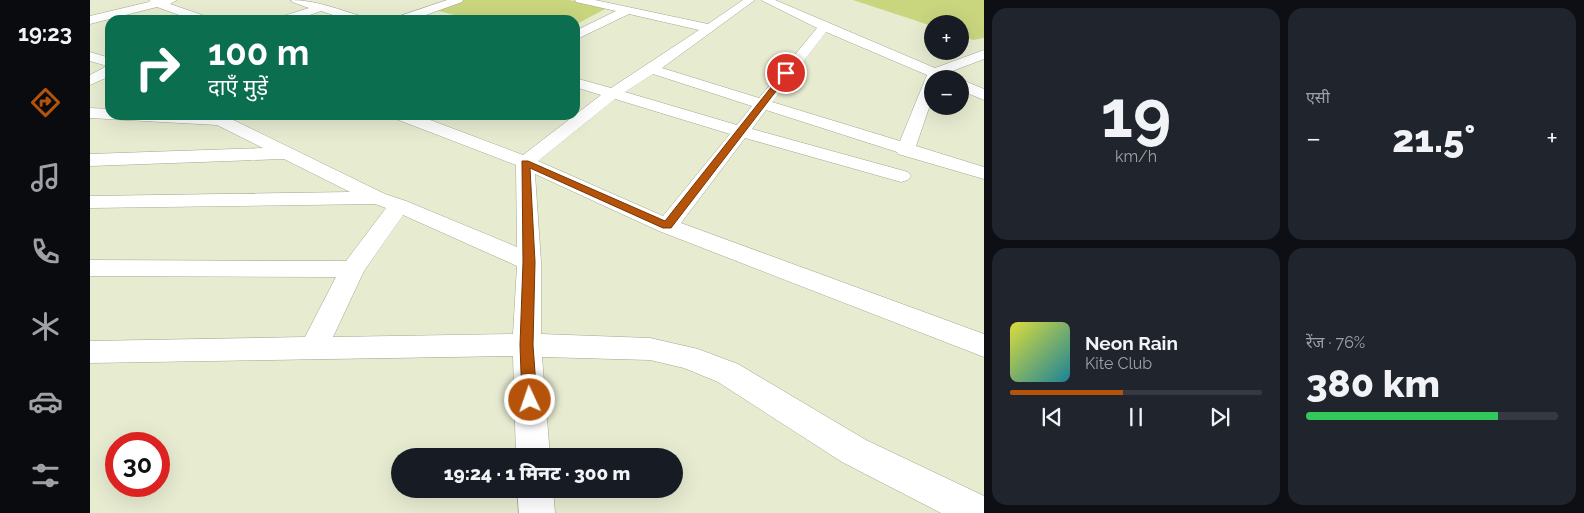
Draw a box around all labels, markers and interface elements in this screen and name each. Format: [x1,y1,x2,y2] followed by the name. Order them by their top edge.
[924,15,969,115] map controls
[924,15,969,60] button: +
[18,20,72,46] text: 19:23
[208,32,309,73] text: 100 m
[125,35,190,100] icon: right
[765,52,807,94] pin
[772,59,800,87] icon: arrive
[924,70,969,115] button: −
[208,74,268,100] text: दाएँ मुड़ें
[1101,76,1171,152] text: 19
[28,85,63,120] icon: directions
[1306,88,1330,107] text: एसी
[1392,116,1475,161] text: 21.5°
[1306,122,1321,155] text: −
[1546,122,1558,155] text: +
[1115,147,1157,166] text: km/h
[28,160,63,195] icon: music
[28,234,63,269] icon: phone
[28,309,63,344] icon: climate
[1085,332,1178,354] text: Neon Rain
[1306,333,1365,352] text: रेंज · 76%
[1085,354,1152,373] text: Kite Club
[1306,361,1440,406] text: 380 km
[503,373,555,425] position arrow
[28,384,63,419] icon: car
[1038,403,1066,431] icon: previous
[1122,403,1150,431] icon: pause
[1206,403,1234,431] icon: next
[105,432,170,497] speed limit sign: 30
[28,458,63,493] icon: filters
[444,462,630,484] text: 19:24 · 1 मिनट · 300 m

